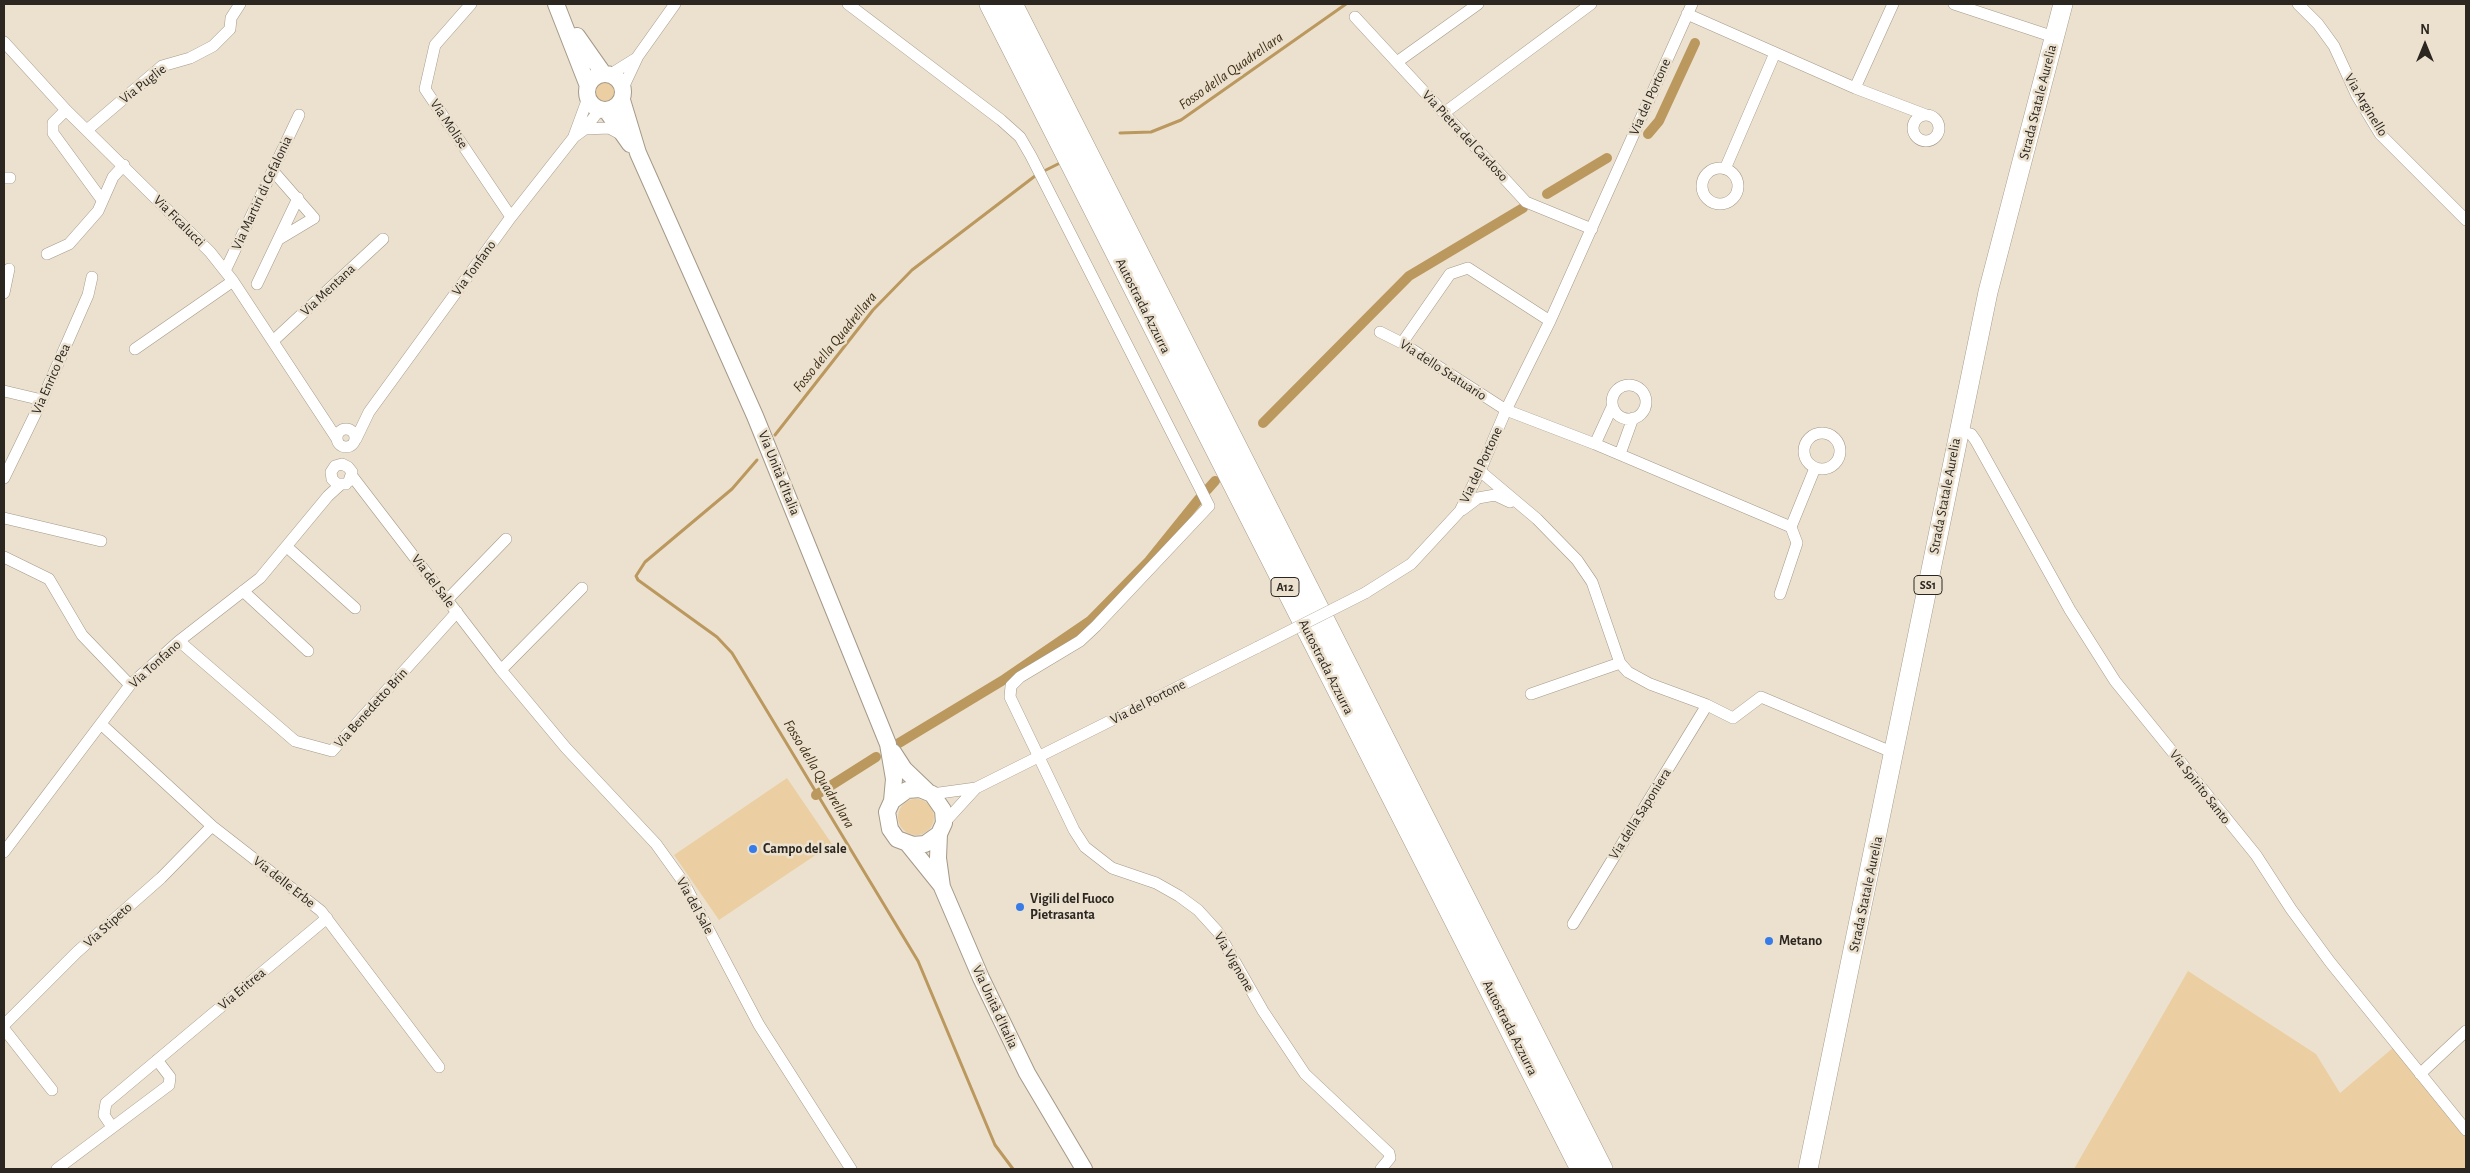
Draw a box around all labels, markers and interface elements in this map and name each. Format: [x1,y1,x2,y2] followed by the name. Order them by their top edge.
[2400,20,2450,70] north arrow
[2420,23,2430,37] text: N
[1175,28,1287,114] water label: Fosso della Quadrellara
[2016,43,2060,161] street label: Strada Statale Aurelia
[1626,56,1674,138] street label: Via del Portone
[116,61,170,107] street label: Via Puglie
[2341,71,2391,139] street label: Via Arginello
[1418,87,1512,185] street label: Via Pietra del Cardoso
[426,96,472,152] street label: Via Molise
[228,133,296,253] street label: Via Martiri di Cefalonia
[150,192,208,250] street label: Via Ficalucci
[448,237,500,299] street label: Via Tonfano
[1112,256,1174,356] street label: Autostrada Azzurra
[297,260,359,320] street label: Via Mentana
[789,288,881,396] water label: Fosso della Quadrellara
[1396,336,1490,404] street label: Via dello Statuario
[28,341,74,417] street label: Via Enrico Pea
[1456,424,1506,506] street label: Via del Portone
[754,428,804,518] street label: Via Unità d'Italia
[1926,437,1964,555] street label: Strada Statale Aurelia
[408,551,458,611] street label: Via del Sale
[1914,576,1942,594] road number: SS1
[1271,578,1299,596] road number: A12
[1295,617,1357,717] street label: Autostrada Azzurra
[125,636,185,692] street label: Via Tonfano
[331,665,411,751] street label: Via Benedetto Brin
[1108,676,1188,728] street label: Via del Portone
[779,716,859,832] water label: Fosso della Quadrellara
[2166,747,2234,827] street label: Via Spirito Santo
[1605,765,1675,863] street label: Via della Saponiera
[1846,835,1886,953] street label: Strada Statale Aurelia
[763,841,847,857] place label: Campo del sale
[747,843,759,855] marker: Campo del sale
[250,853,318,911] street label: Via delle Erbe
[673,875,717,937] street label: Via del Sale
[1030,891,1114,924] place label: Vigili del Fuoco Pietrasanta
[80,899,136,951] street label: Via Stipeto
[1014,901,1026,913] marker: Vigili del Fuoco Pietrasanta
[1210,929,1258,995] street label: Via Vignone
[1779,933,1822,949] place label: Metano
[1763,935,1775,947] marker: Metano
[968,963,1022,1051] street label: Via Unità d'Italia
[215,964,269,1014] street label: Via Eritrea
[1479,978,1541,1078] street label: Autostrada Azzurra

